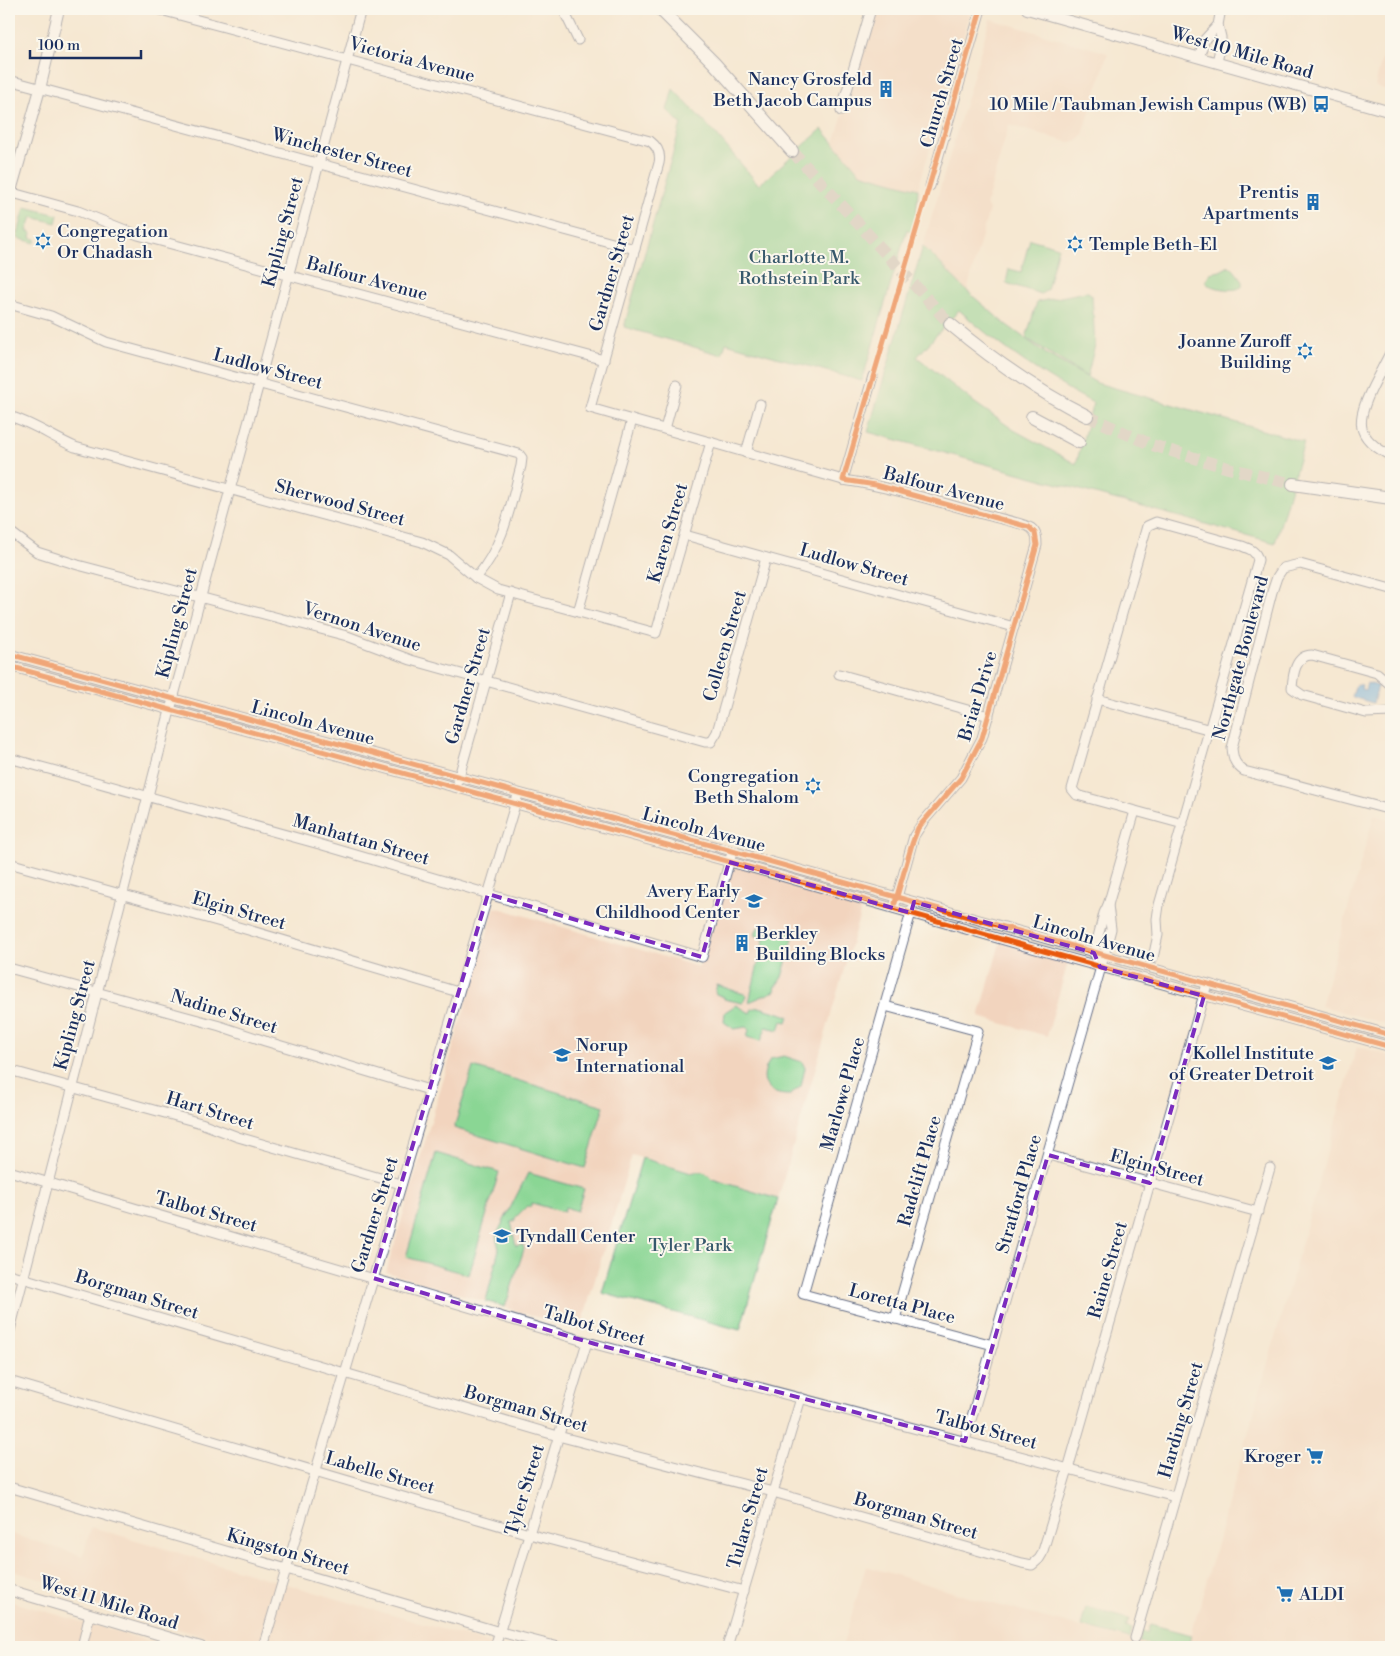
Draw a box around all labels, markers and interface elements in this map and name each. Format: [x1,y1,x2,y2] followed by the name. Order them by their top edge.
[1167,21,1317,85] street label: West 10 Mile Road
[30,28,141,60] scale bar
[346,32,477,88] street label: Victoria Avenue
[915,35,969,151] street label: Church Street
[38,36,80,55] text: 100 m
[713,68,873,112] place label: Nancy Grosfeld Beth Jacob Campus
[876,79,896,99] building icon: Nancy Grosfeld Beth Jacob Campus
[990,93,1307,116] place label: 10 Mile / Taubman Jewish Campus (WB)
[1311,94,1331,114] bus stop icon: 10 Mile / Taubman Jewish Campus (WB)
[268,123,416,183] street label: Winchester Street
[257,174,309,290] street label: Kipling Street
[1202,181,1299,225] place label: Prentis Apartments
[1303,192,1323,212] building icon: Prentis Apartments
[584,211,640,334] street label: Gardner Street
[57,220,169,264] place label: Congregation Or Chadash
[33,231,53,251] synagogue icon: Congregation Or Chadash
[1089,233,1218,256] place label: Temple Beth-El
[1065,234,1085,254] synagogue icon: Temple Beth-El
[739,246,861,290] park label: Charlotte M. Rothstein Park
[303,252,430,306] street label: Balfour Avenue
[1178,330,1292,374] place label: Joanne Zuroff Building
[1295,341,1315,361] synagogue icon: Joanne Zuroff Building
[211,343,326,395] street label: Ludlow Street
[880,462,1007,516] street label: Balfour Avenue
[272,475,408,532] street label: Sherwood Street
[643,480,693,586] street label: Karen Street
[797,538,912,592] street label: Ludlow Street
[151,565,203,681] street label: Kipling Street
[1208,572,1274,743] street label: Northgate Boulevard
[698,587,752,704] street label: Colleen Street
[299,597,424,657] street label: Vernon Avenue
[440,624,496,747] street label: Gardner Street
[953,648,1003,745] street label: Briar Drive
[249,695,377,751] street label: Lincoln Avenue
[688,765,799,809] place label: Congregation Beth Shalom
[803,776,823,796] synagogue icon: Congregation Beth Shalom
[640,802,768,858] street label: Lincoln Avenue
[290,810,433,871] street label: Manhattan Street
[595,880,740,924] place label: Avery Early Childhood Center
[190,887,289,936] street label: Elgin Street
[744,891,764,911] school or university icon: Avery Early Childhood Center
[1030,910,1158,968] street label: Lincoln Avenue
[755,922,885,966] place label: Berkley Building Blocks
[732,933,752,953] building icon: Berkley Building Blocks
[49,957,101,1073] street label: Kipling Street
[168,985,281,1039] street label: Nadine Street
[576,1034,685,1078] place label: Norup International
[816,1034,870,1154] street label: Marlowe Place
[1169,1042,1315,1086] place label: Kollel Institute of Greater Detroit
[552,1045,572,1065] school or university icon: Norup International
[1318,1053,1338,1073] school or university icon: Kollel Institute of Greater Detroit
[163,1087,257,1135] street label: Hart Street
[893,1113,947,1229] street label: Radclift Place
[991,1132,1047,1256] street label: Stratford Place
[1107,1144,1207,1192] street label: Elgin Street
[346,1153,404,1276] street label: Gardner Street
[152,1186,260,1238] street label: Talbot Street
[1083,1218,1133,1321] street label: Raine Street
[516,1225,636,1248] place label: Tyndall Center
[492,1226,512,1246] school or university icon: Tyndall Center
[648,1234,733,1257] park label: Tyler Park
[72,1265,202,1325] street label: Borgman Street
[846,1279,958,1329] street label: Loretta Place
[540,1300,648,1352] street label: Talbot Street
[1153,1359,1209,1481] street label: Harding Street
[460,1380,591,1438] street label: Borgman Street
[932,1405,1040,1455] street label: Talbot Street
[500,1441,550,1539] street label: Tyler Street
[1244,1445,1301,1468] place label: Kroger
[323,1446,438,1500] street label: Labelle Street
[1305,1446,1325,1466] supermarket icon: Kroger
[722,1464,774,1572] street label: Tulare Street
[850,1487,981,1545] street label: Borgman Street
[224,1523,353,1581] street label: Kingston Street
[36,1571,182,1635] street label: West 11 Mile Road
[1298,1583,1344,1606] place label: ALDI
[1275,1584,1295,1604] supermarket icon: ALDI

